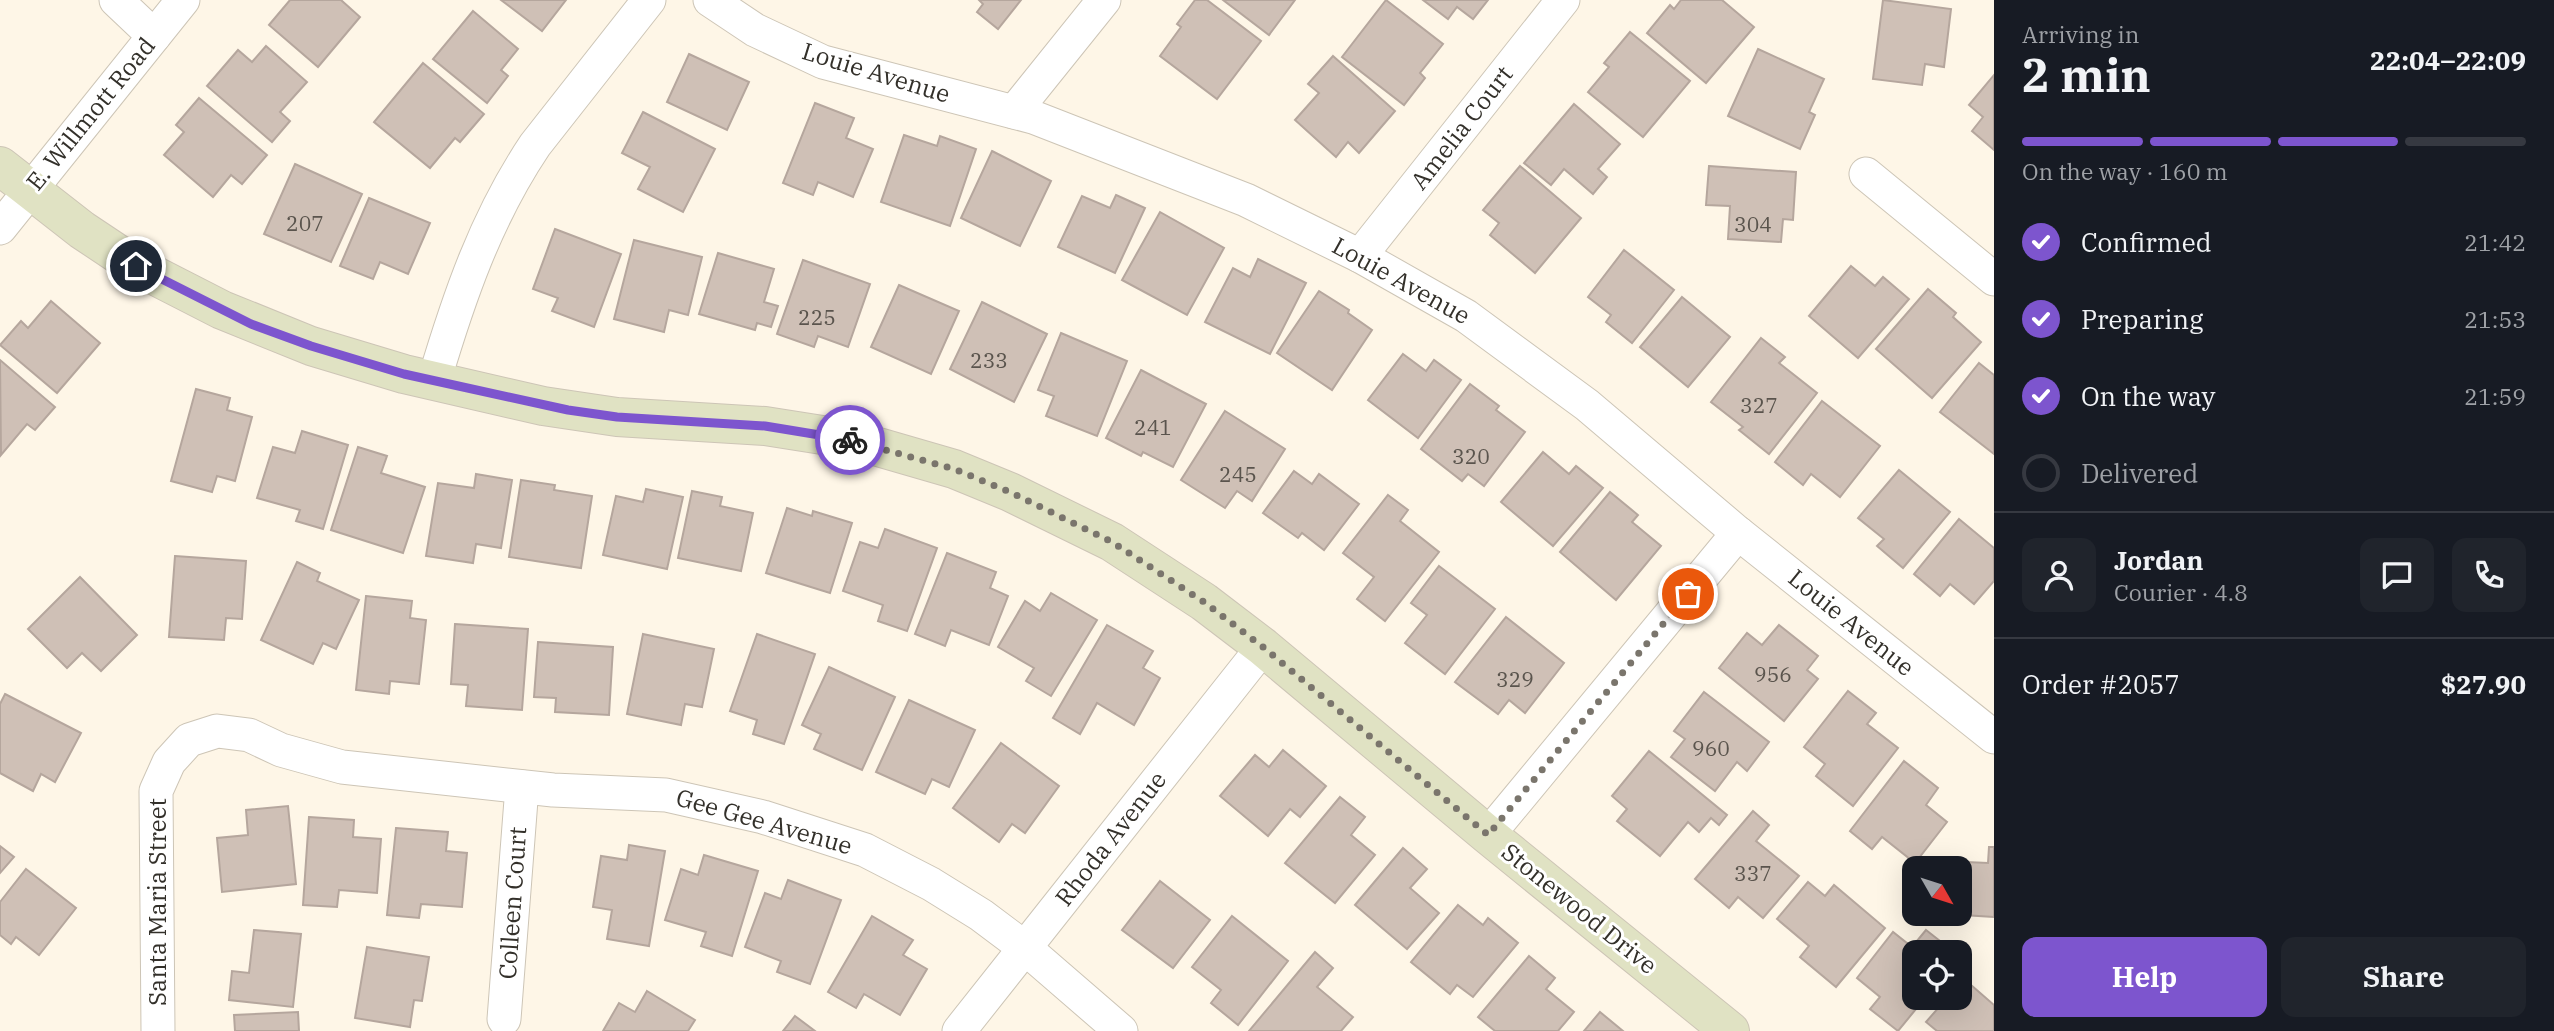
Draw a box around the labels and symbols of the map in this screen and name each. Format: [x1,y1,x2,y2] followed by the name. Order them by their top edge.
[19,30,162,197] street label: E. Willmott Road
[798,34,954,110] street label: Louie Avenue
[1403,59,1520,196] street label: Amelia Court
[286,209,324,237] house number: 207
[1734,210,1772,238] house number: 304
[1327,229,1476,331] street label: Louie Avenue
[106,236,166,296] pin
[798,303,836,331] house number: 225
[970,346,1008,374] house number: 233
[1740,391,1778,419] house number: 327
[815,405,885,475] courier
[1134,413,1172,441] house number: 241
[1452,442,1490,470] house number: 320
[1219,460,1257,488] house number: 245
[1782,562,1921,683] street label: Louie Avenue
[1658,564,1718,624] pin
[1754,660,1792,688] house number: 956
[1496,665,1534,693] house number: 329
[1692,734,1730,762] house number: 960
[1048,765,1173,912] street label: Rhoda Avenue
[673,781,856,861] street label: Gee Gee Avenue
[141,798,173,1006] street label: Santa Maria Street
[491,826,533,980] street label: Colleen Court
[1495,836,1664,981] street label: Stonewood Drive
[1902,856,1972,926] north arrow
[1734,859,1772,887] house number: 337

